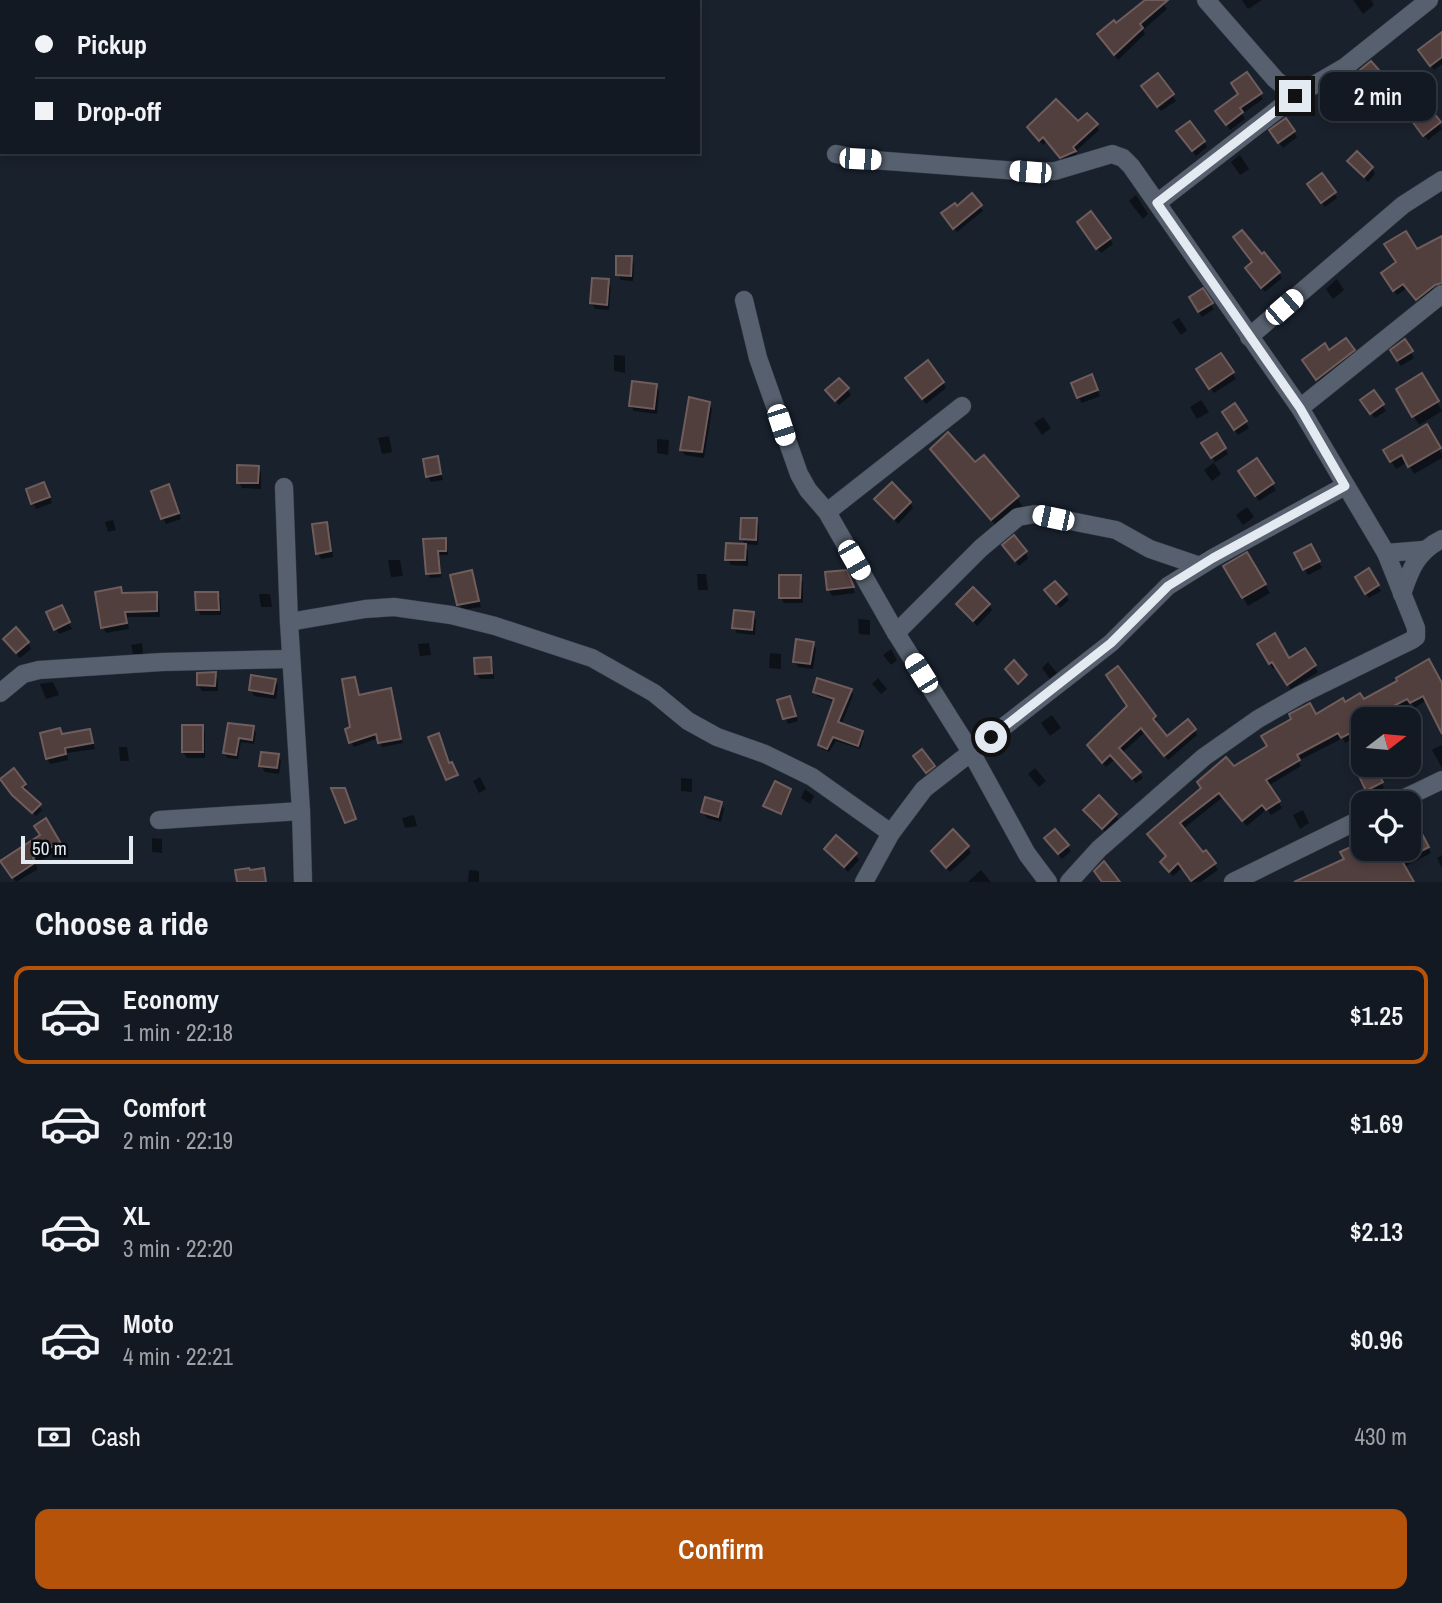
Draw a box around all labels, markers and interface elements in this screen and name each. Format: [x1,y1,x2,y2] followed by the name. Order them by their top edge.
[77,27,147,62] text: Pickup
[1320,72,1435,120] callout: 2 min
[1279,80,1311,112] route end
[1354,81,1402,112] text: 2 min
[77,94,161,129] text: Drop-off
[839,147,882,171] car
[1009,160,1052,184] car
[1262,285,1307,329] car
[765,402,798,448] car
[1031,503,1076,533] car
[835,537,874,583] car
[901,650,942,696] car
[1351,707,1421,777] north arrow
[1351,707,1421,861] map controls
[975,721,1007,753] route start
[1351,791,1421,861] button: locate
[21,833,133,865] scale bar
[32,835,67,861] text: 50 m
[35,902,209,945] text: Choose a ride
[123,982,219,1017] text: Economy
[39,984,102,1047] icon: car
[1350,998,1403,1033] text: $1.25
[123,1017,233,1048] text: 1 min · 22:18
[123,1090,206,1125] text: Comfort
[39,1092,102,1155] icon: car
[1350,1106,1403,1141] text: $1.69
[123,1125,233,1156] text: 2 min · 22:19
[123,1198,150,1233] text: XL
[39,1200,102,1263] icon: car
[1350,1214,1403,1249] text: $2.13
[123,1233,233,1264] text: 3 min · 22:20
[123,1306,174,1341] text: Moto
[39,1308,102,1371] icon: car
[1350,1322,1403,1357] text: $0.96
[123,1341,233,1372] text: 4 min · 22:21
[35,1418,73,1456] icon: cash
[91,1419,141,1454] text: Cash
[1355,1421,1407,1452] text: 430 m
[35,1509,1407,1589] button: Confirm

